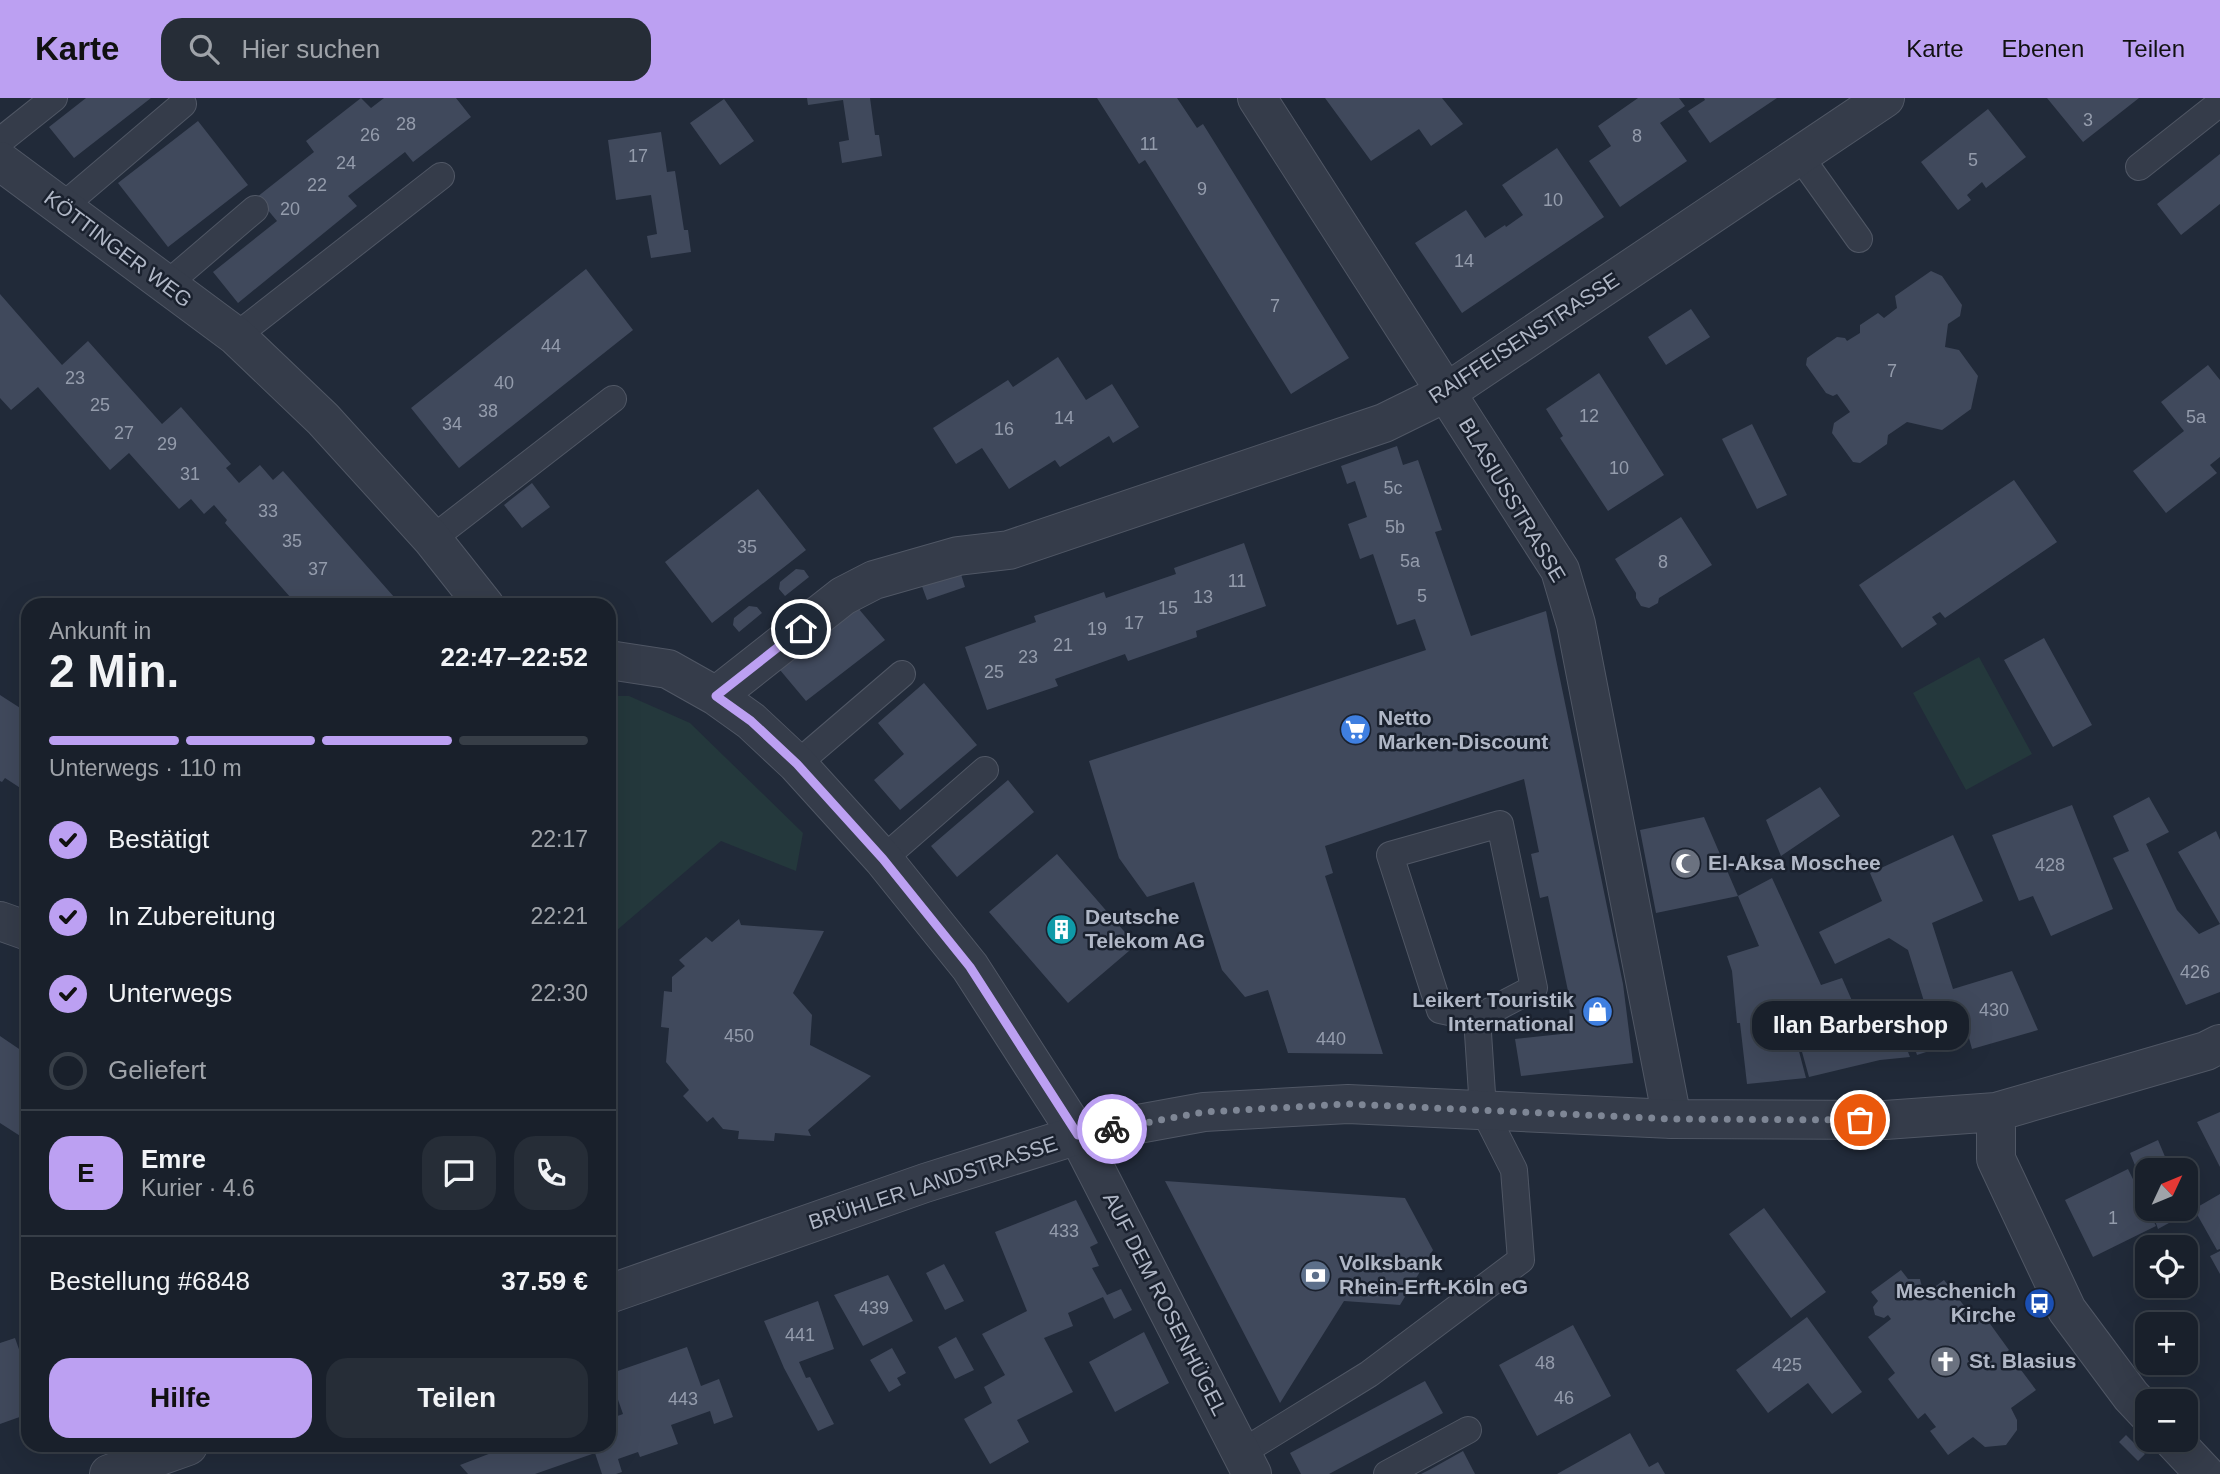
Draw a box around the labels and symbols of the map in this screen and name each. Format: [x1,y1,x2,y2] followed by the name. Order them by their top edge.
[2083,110,2093,130] house number: 3
[396,114,416,134] house number: 28
[360,125,380,145] house number: 26
[1632,126,1642,146] house number: 8
[1140,134,1158,154] house number: 11
[628,146,648,166] house number: 17
[1968,150,1978,170] house number: 5
[336,153,356,173] house number: 24
[307,175,327,195] house number: 22
[1197,179,1207,199] house number: 9
[40,186,196,311] street label: KÖTTINGER WEG
[1543,190,1563,210] house number: 10
[280,199,300,219] house number: 20
[1454,251,1474,271] house number: 14
[1424,268,1623,408] street label: RAIFFEISENSTRASSE
[1270,296,1280,316] house number: 7
[541,336,561,356] house number: 44
[1887,361,1897,381] house number: 7
[65,368,85,388] house number: 23
[494,373,514,393] house number: 40
[90,395,110,415] house number: 25
[478,401,498,421] house number: 38
[1579,406,1599,426] house number: 12
[2186,407,2207,427] house number: 5a
[1054,408,1074,428] house number: 14
[442,414,462,434] house number: 34
[1454,414,1570,586] street label: BLASIUSSTRASSE
[994,419,1014,439] house number: 16
[114,423,134,443] house number: 27
[157,434,177,454] house number: 29
[1609,458,1629,478] house number: 10
[180,464,200,484] house number: 31
[1383,478,1403,498] house number: 5c
[258,501,278,521] house number: 33
[1385,517,1405,537] house number: 5b
[282,531,302,551] house number: 35
[737,537,757,557] house number: 35
[1400,551,1421,571] house number: 5a
[1658,552,1668,572] house number: 8
[308,559,328,579] house number: 37
[1228,571,1246,591] house number: 11
[1417,586,1427,606] house number: 5
[1193,587,1213,607] house number: 13
[1158,598,1178,618] house number: 15
[771,599,831,659] pin
[1124,613,1144,633] house number: 17
[1087,619,1107,639] house number: 19
[1053,635,1073,655] house number: 21
[1018,647,1038,667] house number: 23
[984,662,1004,682] house number: 25
[1378,706,1548,753] place label: Netto Marken-Discount
[1338,713,1372,747] supermarket icon: Netto Marken-Discount
[1668,846,1702,880] mosque icon: El-Aksa Moschee
[1708,851,1881,874] place label: El-Aksa Moschee
[2035,855,2065,875] house number: 428
[1085,905,1205,952] place label: Deutsche Telekom AG
[1045,912,1079,946] building icon: Deutsche Telekom AG
[2180,962,2210,982] house number: 426
[1412,988,1574,1035] place label: Leikert Touristik International
[1580,995,1614,1029] shop icon: Leikert Touristik International
[1979,1000,2009,1020] house number: 430
[1752,1001,1968,1050] callout: Ilan Barbershop
[724,1026,754,1046] house number: 450
[1316,1029,1346,1049] house number: 440
[1830,1090,1890,1150] pin
[1077,1094,1147,1164] courier
[806,1131,1060,1234] street label: BRÜHLER LANDSTRASSE
[2135,1158,2198,1222] north arrow
[1099,1188,1232,1419] street label: AUF DEM ROSENHÜGEL
[2108,1208,2118,1228] house number: 1
[1049,1221,1079,1241] house number: 433
[1339,1251,1528,1298] place label: Volksbank Rhein-Erft-Köln eG
[1299,1258,1333,1292] bank icon: Volksbank Rhein-Erft-Köln eG
[1896,1279,2016,1326] place label: Meschenich Kirche
[2022,1286,2056,1320] bus stop icon: Meschenich Kirche
[859,1298,889,1318] house number: 439
[785,1325,815,1345] house number: 441
[1929,1344,1963,1378] church icon: St. Blasius
[1969,1349,2076,1372] place label: St. Blasius
[1535,1353,1555,1373] house number: 48
[1772,1355,1802,1375] house number: 425
[1554,1388,1574,1408] house number: 46
[668,1389,698,1409] house number: 443

